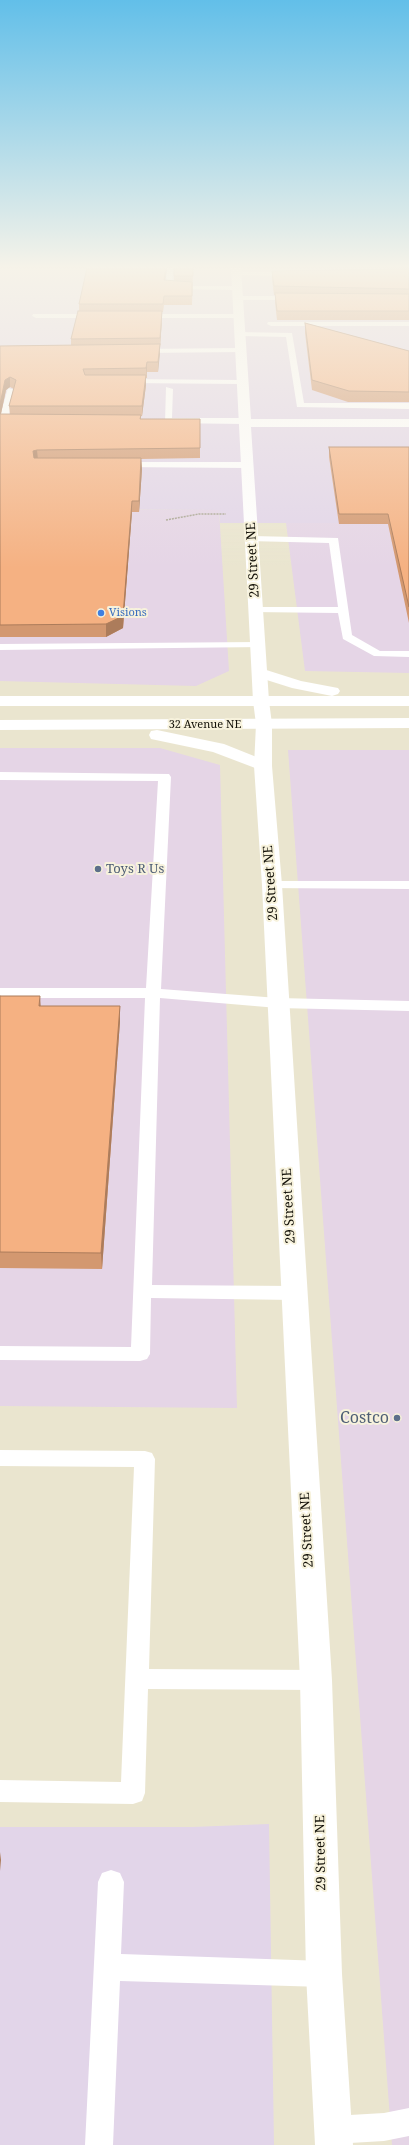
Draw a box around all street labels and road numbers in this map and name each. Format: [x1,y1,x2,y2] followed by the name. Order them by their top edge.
[243,522,263,598] street label: 29 Street NE
[169,718,241,732] street label: 32 Avenue NE
[261,845,281,921] street label: 29 Street NE
[279,1168,299,1244] street label: 29 Street NE
[297,1492,317,1568] street label: 29 Street NE
[313,1815,329,1891] street label: 29 Street NE

